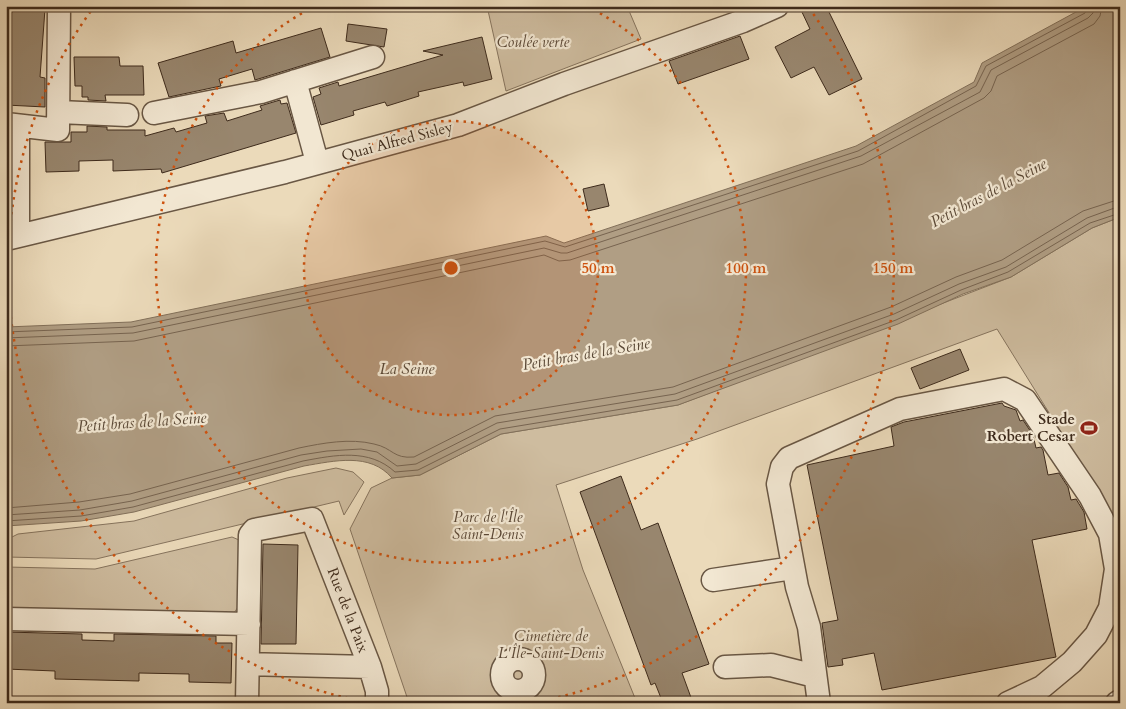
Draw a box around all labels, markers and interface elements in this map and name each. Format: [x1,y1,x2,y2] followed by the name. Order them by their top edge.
[497,32,569,52] park label: Coulée verte
[339,116,455,165] street label: Quai Alfred Sisley
[926,153,1051,233] water label: Petit bras de la Seine
[581,258,615,278] text: 50 m
[726,258,767,278] text: 100 m
[873,258,914,278] text: 150 m
[442,259,460,277] centre of rings
[521,332,652,376] water label: Petit bras de la Seine
[380,358,435,380] water label: La Seine
[77,406,208,437] water label: Petit bras de la Seine
[987,409,1076,446] place label: Stade Robert Cesar
[1079,418,1099,438] sports icon: Stade Robert Cesar
[452,507,524,544] park label: Parc de l'Île Saint-Denis
[323,565,374,656] street label: Rue de la Paix
[498,626,604,663] park label: Cimetière de L'Île-Saint-Denis

